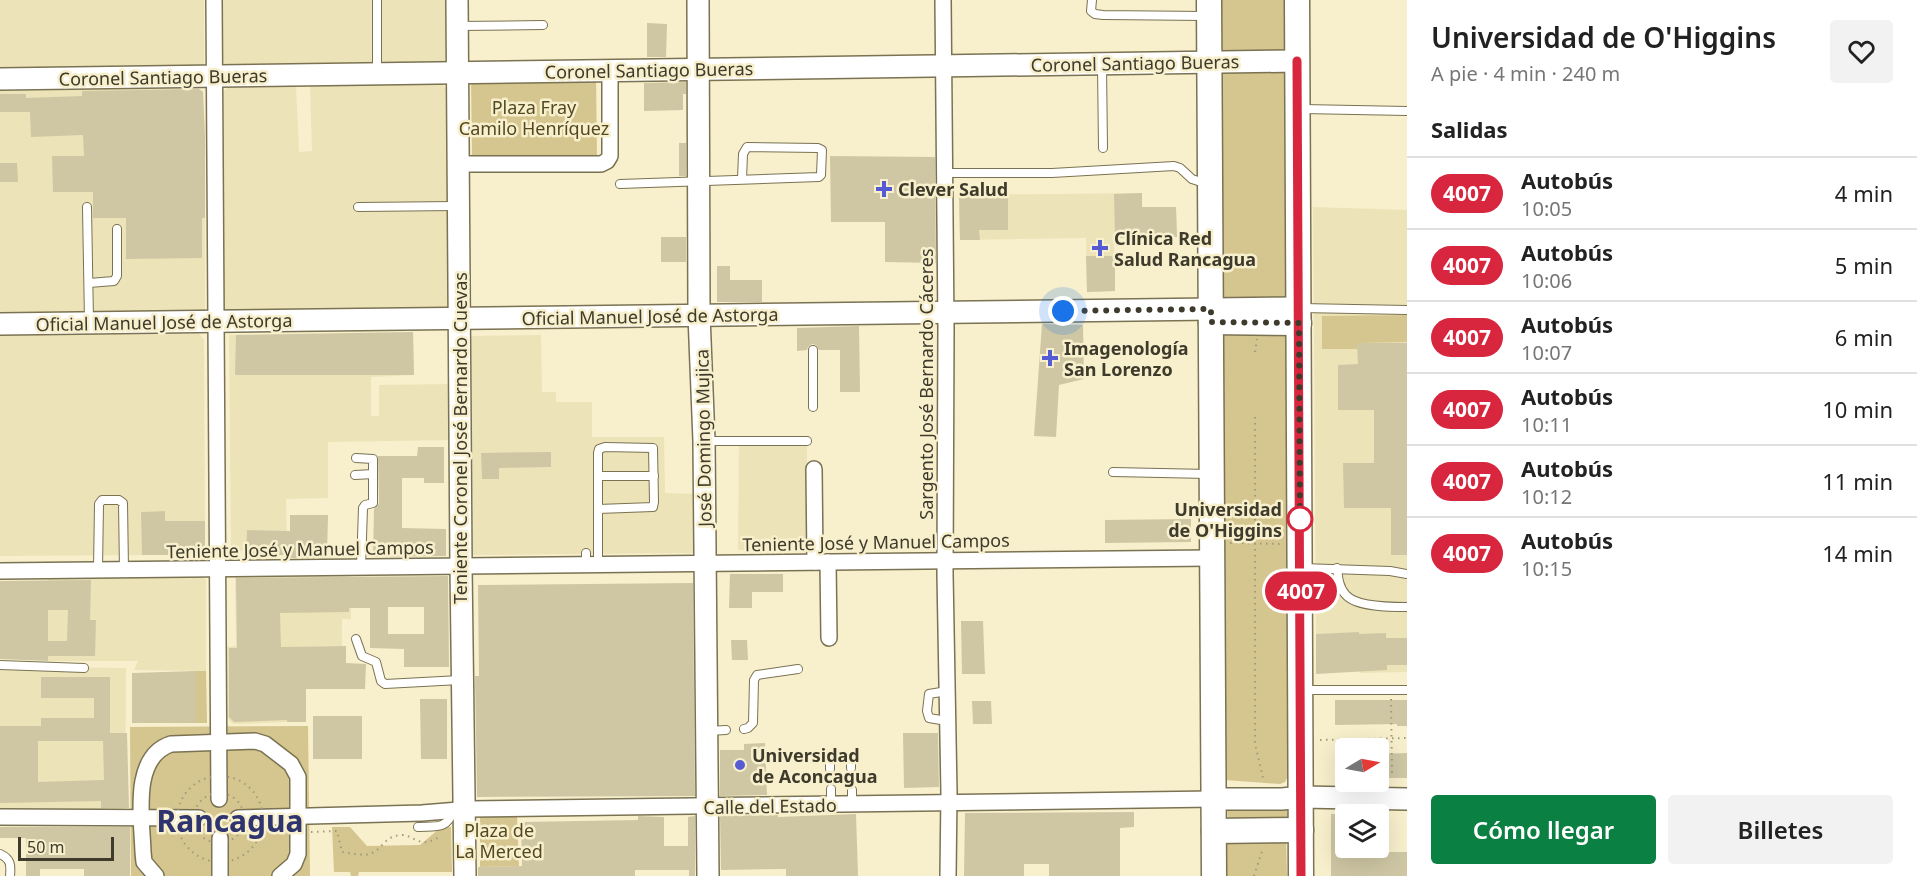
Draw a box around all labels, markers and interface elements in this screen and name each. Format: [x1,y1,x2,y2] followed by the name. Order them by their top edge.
[1431,18,1776,56] text: Universidad de O'Higgins
[1830,20,1893,83] button: heart
[1031,49,1239,77] street label: Coronel Santiago Bueras
[545,56,753,84] street label: Coronel Santiago Bueras
[1431,60,1620,87] text: A pie · 4 min · 240 m
[59,63,267,91] street label: Coronel Santiago Bueras
[459,95,609,140] park label: Plaza Fray Camilo Henríquez
[1431,114,1508,144] text: Salidas
[1521,165,1613,195] text: Autobús
[898,177,1008,201] place label: Clever Salud
[1835,178,1893,208] text: 4 min
[1443,179,1491,207] text: 4007
[875,180,893,198] marker: Clever Salud
[1521,195,1572,222] text: 10:05
[1114,226,1256,271] place label: Clínica Red Salud Rancagua
[1521,237,1613,267] text: Autobús
[1091,239,1109,257] marker: Clínica Red Salud Rancagua
[914,248,938,520] street label: Sargento José Bernardo Cáceres
[1835,250,1893,280] text: 5 min
[1443,251,1491,279] text: 4007
[1521,267,1572,294] text: 10:06
[448,272,472,604] street label: Teniente Coronel José Bernardo Cuevas
[1048,296,1078,326] your location
[521,302,779,330] street label: Oficial Manuel José de Astorga
[35,308,293,336] street label: Oficial Manuel José de Astorga
[1521,309,1613,339] text: Autobús
[1835,322,1893,352] text: 6 min
[1443,323,1491,351] text: 4007
[1064,336,1189,381] place label: Imagenología San Lorenzo
[1521,339,1572,366] text: 10:07
[689,349,717,529] street label: José Domingo Mujica
[1041,349,1059,367] marker: Imagenología San Lorenzo
[1521,381,1613,411] text: Autobús
[1822,394,1893,424] text: 10 min
[1443,395,1491,423] text: 4007
[1521,411,1572,438] text: 10:11
[1521,453,1613,483] text: Autobús
[1822,466,1893,496] text: 11 min
[1443,467,1491,495] text: 4007
[1521,483,1572,510] text: 10:12
[1168,497,1282,542] place label: Universidad de O'Higgins
[1287,506,1313,532] marker: Universidad de O'Higgins
[1521,525,1613,555] text: Autobús
[742,528,1010,556] street label: Teniente José y Manuel Campos
[166,535,434,563] street label: Teniente José y Manuel Campos
[1822,538,1893,568] text: 14 min
[1443,539,1491,567] text: 4007
[1521,555,1572,582] text: 10:15
[1259,572,1343,610] line badge: 4007
[1277,577,1325,605] text: 4007
[1335,738,1389,792] north arrow
[1335,738,1389,858] map controls
[752,743,877,788] place label: Universidad de Aconcagua
[733,758,747,772] marker: Universidad de Aconcagua
[703,793,837,819] street label: Calle del Estado
[1431,795,1656,864] button: Cómo llegar
[1668,795,1893,864] button: Billetes
[156,800,304,841] district label: Rancagua
[1335,804,1389,858] button: layers
[455,818,543,863] park label: Plaza de La Merced
[18,834,114,862] scale bar
[27,836,64,858] text: 50 m

